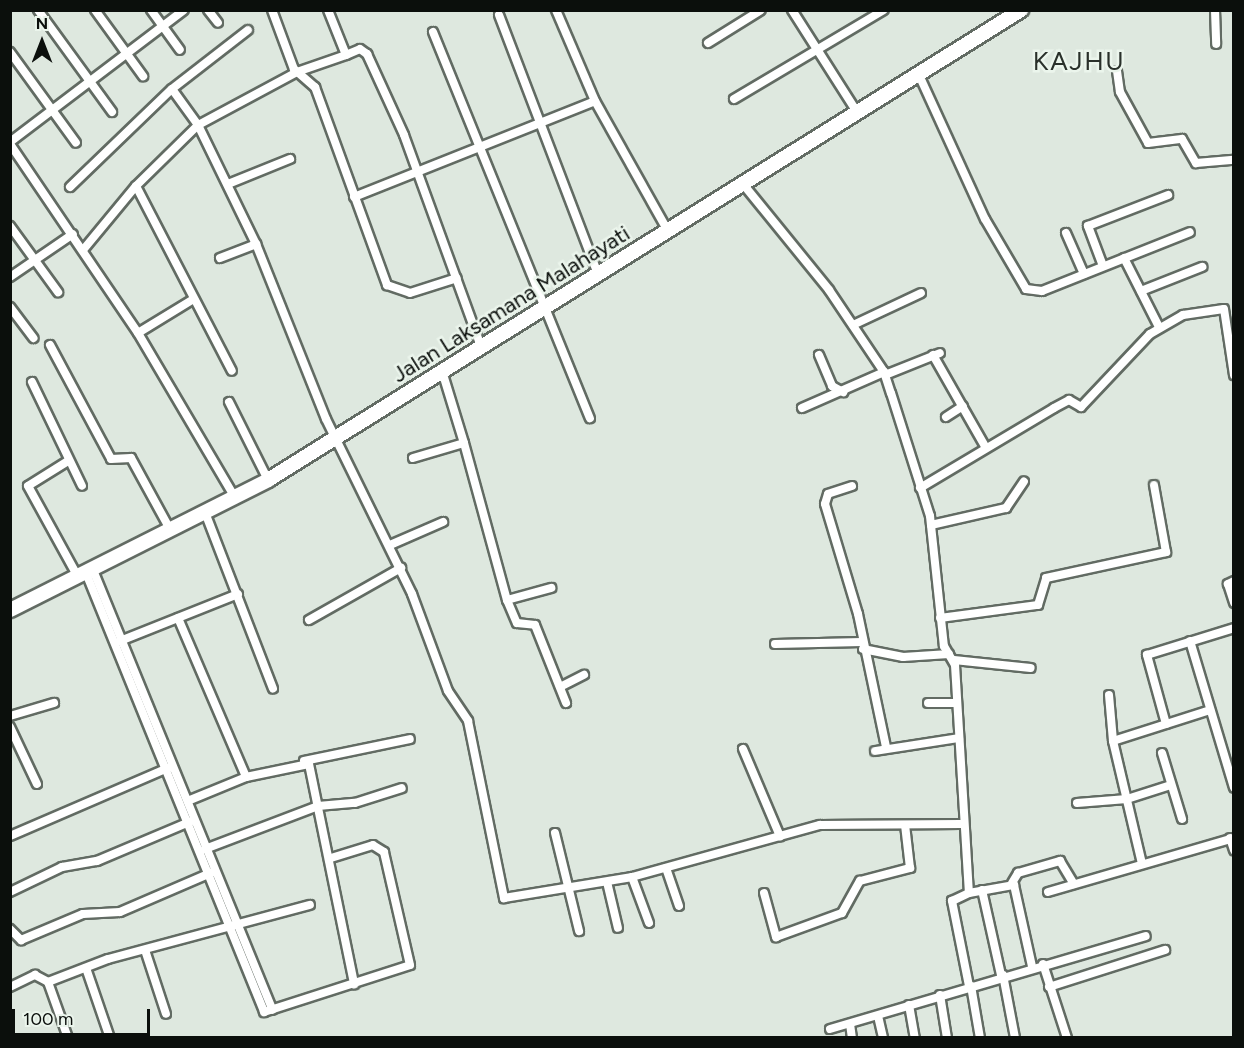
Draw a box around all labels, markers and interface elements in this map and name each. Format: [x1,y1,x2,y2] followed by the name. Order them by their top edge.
[12,12,72,72] north arrow
[36,14,48,33] text: N
[1033,46,1125,78] district label: KAJHU
[387,220,635,388] street label: Jalan Laksamana Malahayati
[15,997,153,1035] scale bar
[23,1008,73,1030] text: 100 m

